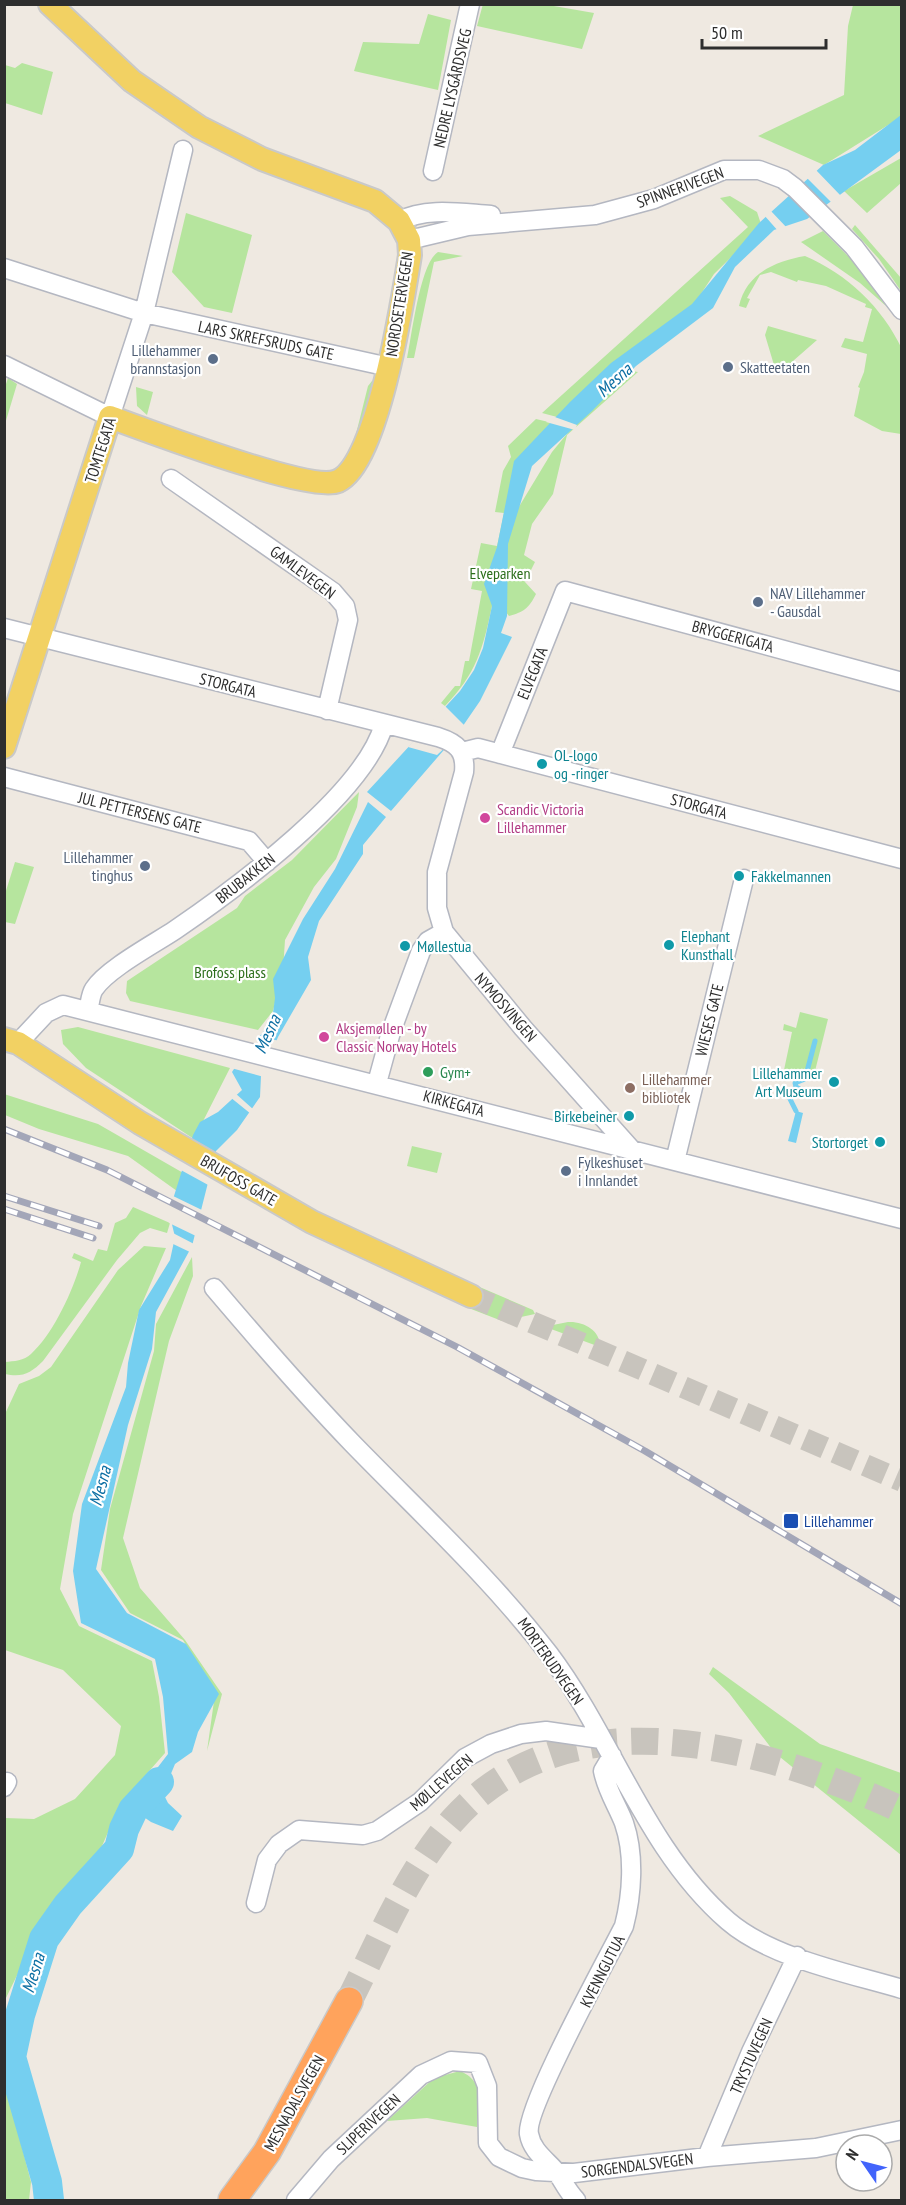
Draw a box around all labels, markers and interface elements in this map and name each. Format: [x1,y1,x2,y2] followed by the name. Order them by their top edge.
[702,12,826,50] scale bar
[711,21,743,44] text: 50 m
[429,26,475,150] street label: NEDRE LYSGÅRDSVEG
[634,162,726,212] street label: SPINNERIVEGEN
[381,250,417,358] street label: NORDSETERVEGEN
[196,316,336,364] street label: LARS SKREFSRUDS GATE
[130,340,202,378] place label: Lillehammer brannstasjon
[206,352,220,366] marker: Lillehammer brannstasjon
[740,357,810,377] place label: Skatteetaten
[591,358,637,402] water label: Mesna
[721,360,735,374] marker: Skatteetaten
[80,414,120,485] street label: TOMTEGATA
[266,541,340,603] street label: GAMLEVEGEN
[470,563,530,583] park label: Elveparken
[770,583,866,621] place label: NAV Lillehammer - Gausdal
[751,595,765,609] marker: NAV Lillehammer - Gausdal
[690,616,776,657] street label: BRYGGERIGATA
[512,643,552,702] street label: ELVEGATA
[198,668,259,702] street label: STORGATA
[554,745,609,783] place label: OL-logo og -ringer
[535,757,549,771] marker: OL-logo og -ringer
[75,787,204,837] street label: JUL PETTERSENS GATE
[668,789,730,823] street label: STORGATA
[497,799,584,837] place label: Scandic Victoria Lillehammer
[478,811,492,825] marker: Scandic Victoria Lillehammer
[64,847,134,885] place label: Lillehammer tinghus
[211,849,279,907] street label: BRUBAKKEN
[138,859,152,873] marker: Lillehammer tinghus
[751,866,831,886] place label: Fakkelmannen
[732,869,746,883] marker: Fakkelmannen
[681,926,733,964] place label: Elephant Kunsthall
[417,936,471,956] place label: Møllestua
[662,938,676,952] marker: Elephant Kunsthall
[398,939,412,953] marker: Møllestua
[194,962,266,982] park label: Brofoss plass
[471,968,541,1046] street label: NYMOSVINGEN
[690,982,728,1058] street label: WIESES GATE
[248,1010,286,1057] water label: Mesna
[336,1018,457,1056] place label: Aksjemøllen - by Classic Norway Hotels
[317,1030,331,1044] marker: Aksjemøllen - by Classic Norway Hotels
[440,1062,471,1082] place label: Gym+
[753,1063,823,1101] place label: Lillehammer Art Museum
[421,1065,435,1079] marker: Gym+
[642,1069,712,1107] place label: Lillehammer bibliotek
[827,1075,841,1089] marker: Lillehammer Art Museum
[623,1081,637,1095] marker: Lillehammer bibliotek
[421,1085,487,1121] street label: KIRKEGATA
[554,1106,618,1126] place label: Birkebeiner
[622,1109,636,1123] marker: Birkebeiner
[812,1132,869,1152] place label: Stortorget
[873,1135,887,1149] marker: Stortorget
[197,1150,281,1210] street label: BRUFOSS GATE
[578,1152,643,1190] place label: Fylkeshuset i Innlandet
[559,1164,573,1178] marker: Fylkeshuset i Innlandet
[84,1463,117,1508] water label: Mesna
[804,1511,874,1531] place label: Lillehammer
[782,1512,800,1530] marker: Lillehammer
[514,1614,588,1708] street label: MORTERUDVEGEN
[405,1749,477,1815] street label: MØLLEVEGEN
[575,1931,629,2011] street label: KVENNGUTUA
[16,1950,50,1996] water label: Mesna
[725,2015,777,2097] street label: TRYSTUVEGEN
[259,2051,329,2155] street label: MESNADALSVEGEN
[332,2089,404,2159] street label: SLIPERIVEGEN
[834,2133,894,2193] north arrow
[841,2145,862,2164] text: N
[580,2148,694,2182] street label: SORGENDALSVEGEN

